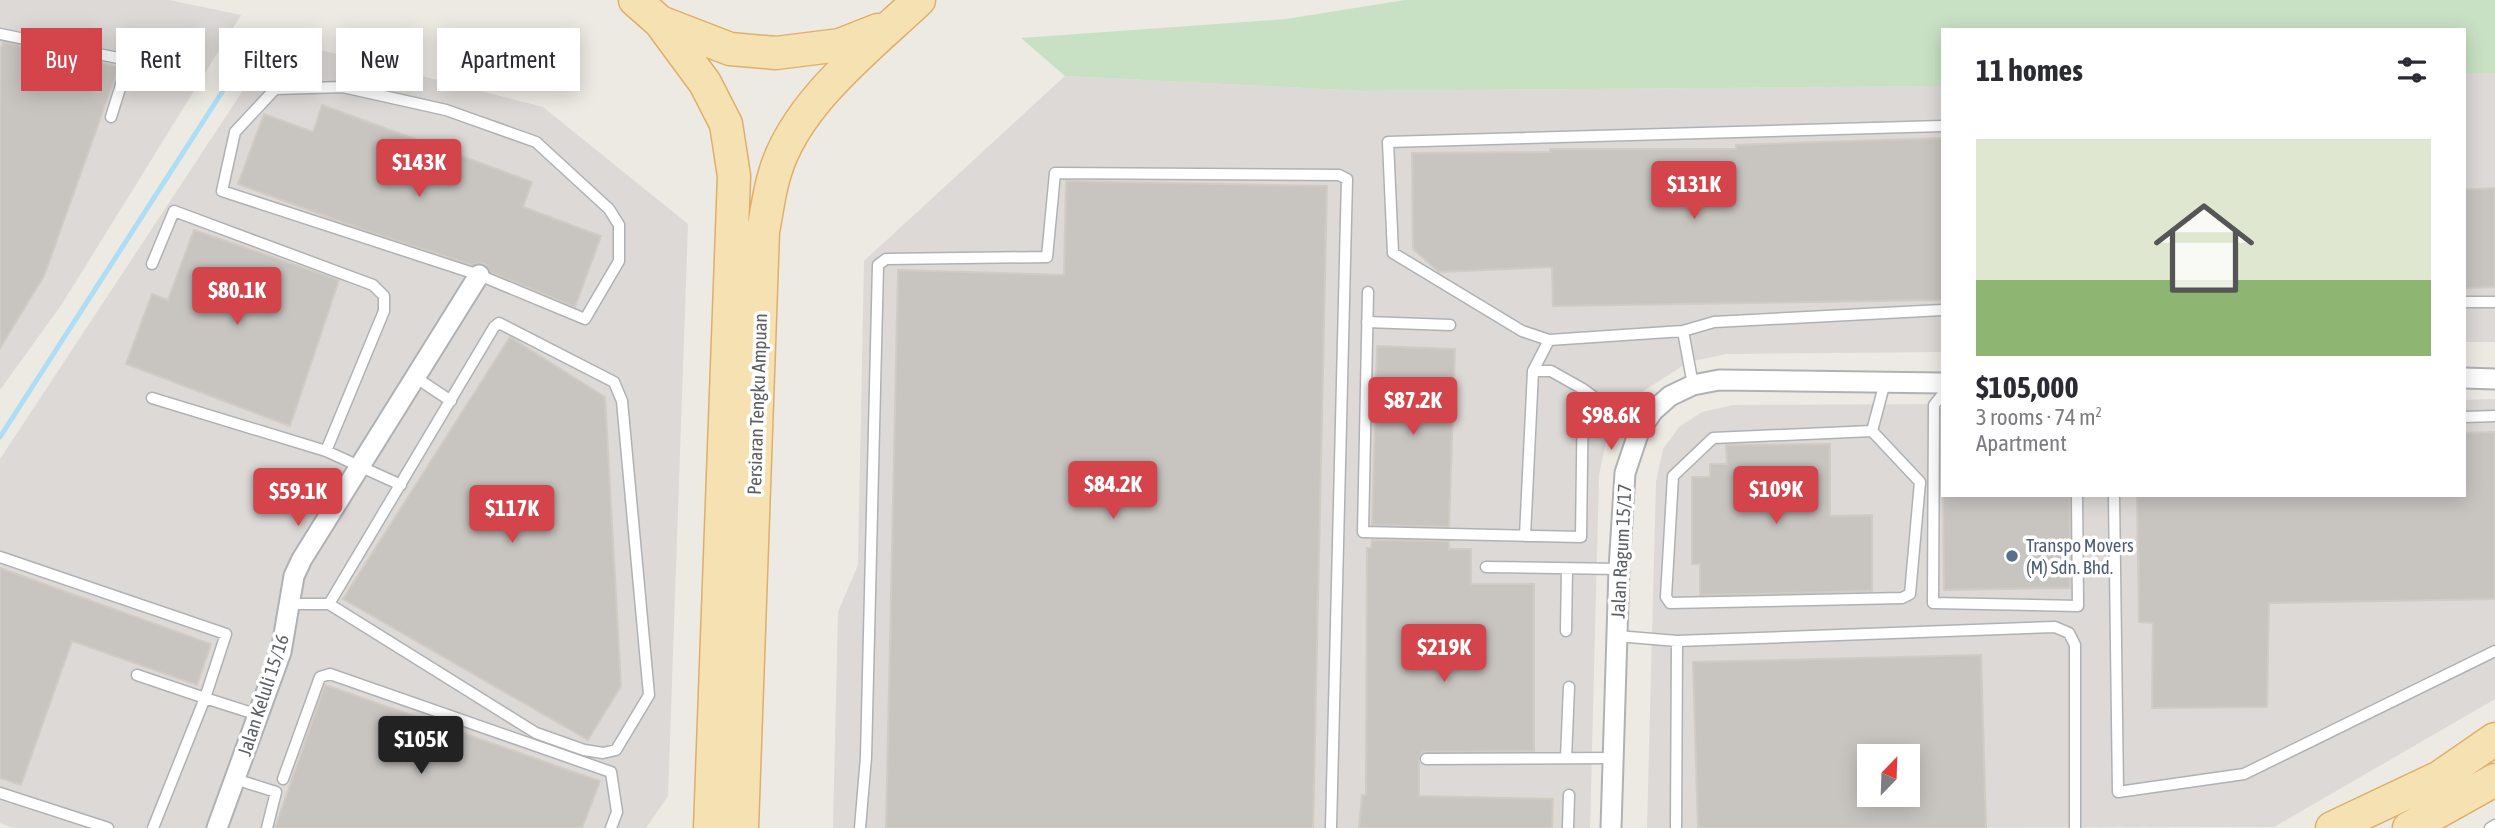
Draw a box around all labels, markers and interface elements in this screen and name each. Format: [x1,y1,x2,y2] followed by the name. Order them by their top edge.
[21,28,102,91] chip: Buy
[116,28,205,91] chip: Rent
[219,28,322,91] chip: Filters
[336,28,423,91] chip: New
[437,28,580,91] chip: Apartment
[2393,51,2431,89] icon: filters
[1976,53,2083,87] text: 11 homes
[370,140,468,199] pin: $143K
[392,149,446,175] text: $143K
[1645,162,1743,221] pin: $131K
[1667,171,1721,197] text: $131K
[2141,185,2267,311] icon: home
[180,268,294,327] pin: $80.1K
[208,277,266,303] text: $80.1K
[743,313,771,495] street label: Persiaran Tengku Ampuan
[1976,370,2079,404] text: $105,000
[1356,378,1470,437] pin: $87.2K
[1384,387,1442,413] text: $87.2K
[1554,392,1668,452] pin: $98.6K
[1582,402,1640,428] text: $98.6K
[1976,404,2102,430] text: 3 rooms · 74 m²
[1976,430,2067,456] text: Apartment
[1056,462,1170,521] pin: $84.2K
[1727,466,1825,526] pin: $109K
[241,468,355,528] pin: $59.1K
[1084,471,1142,497] text: $84.2K
[1749,476,1803,502] text: $109K
[269,478,327,504] text: $59.1K
[1606,483,1636,619] street label: Jalan Ragum 15/17
[463,486,561,545] pin: $117K
[485,495,539,521] text: $117K
[2026,534,2134,578] place label: Transpo Movers (M) Sdn. Bhd.
[2004,548,2020,564] marker: Transpo Movers (M) Sdn. Bhd.
[1395,624,1493,684] pin: $219K
[233,631,293,759] street label: Jalan Keluli 15/16
[1417,634,1471,660] text: $219K
[372,716,470,776] pin: $105K
[394,726,448,752] text: $105K
[1857,744,1920,807] north arrow
[1857,744,1920,807] map controls

